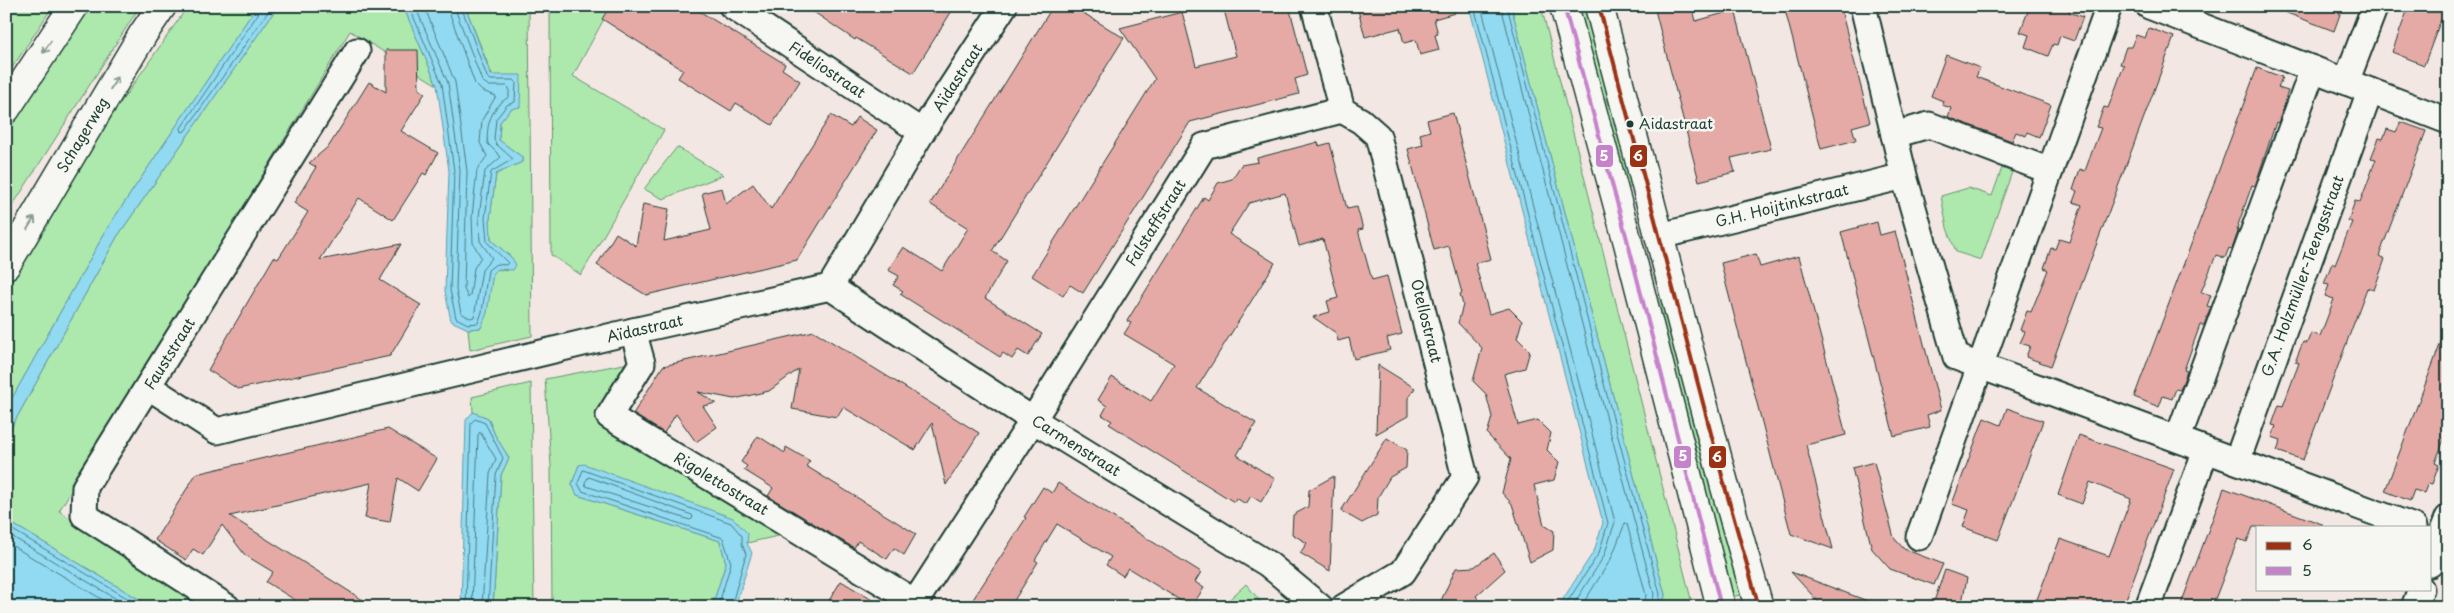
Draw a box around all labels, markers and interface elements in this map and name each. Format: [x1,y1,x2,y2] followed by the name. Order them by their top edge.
[785,35,871,103] street label: Fideliostraat
[926,38,987,116] street label: Aïdastraat
[42,40,53,54] one-way arrow
[109,76,119,91] one-way arrow
[50,92,113,177] street label: Schagerweg
[1639,113,1713,134] place label: Aidastraat
[1625,119,1635,129] marker: Aidastraat
[1595,144,1614,168] line badge: 5
[1629,144,1648,168] line badge: 6
[1600,145,1609,166] text: 5
[1633,145,1643,166] text: 6
[2254,172,2349,379] street label: G.A. Holzmüller-Teengsstraat
[1119,174,1191,270] street label: Falstaffstraat
[1713,177,1851,232] street label: G.H. Hoijtinkstraat
[26,215,36,230] one-way arrow
[1406,276,1449,365] street label: Otellostraat
[604,308,685,347] street label: Aïdastraat
[137,313,200,394] street label: Fauststraat
[1028,408,1126,481] street label: Carmenstraat
[670,445,774,520] street label: Rigolettostraat
[1673,445,1692,469] line badge: 5
[1679,445,1688,466] text: 5
[1708,445,1727,469] line badge: 6
[1712,446,1722,467] text: 6
[2256,526,2432,590] legend
[2302,532,2313,555] text: 6
[2302,558,2312,581] text: 5

